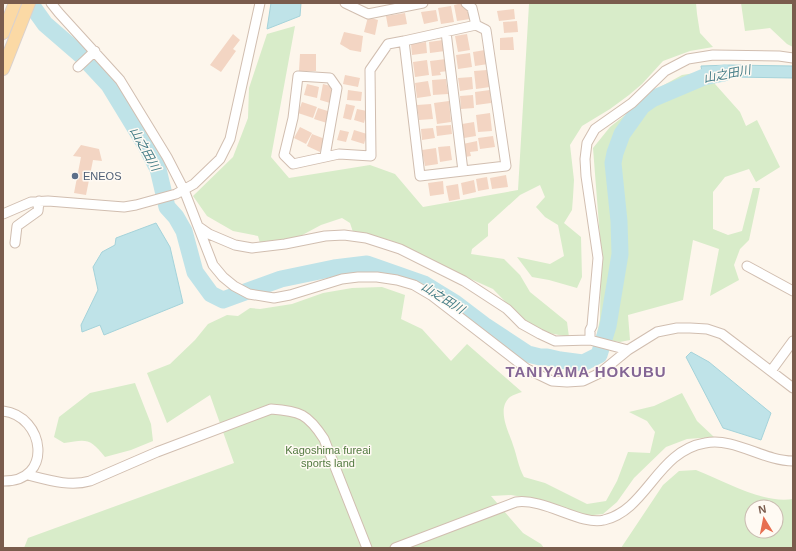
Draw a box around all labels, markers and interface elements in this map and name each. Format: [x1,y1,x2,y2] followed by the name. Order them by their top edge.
[702,62,754,85] water label: 山之田川
[127,125,164,175] water label: 山之田川
[83,170,122,182] place label: ENEOS
[70,171,80,181] marker: ENEOS
[419,279,469,318] water label: 山之田川
[505,363,667,380] district label: TANIYAMA HOKUBU
[285,444,371,469] park label: Kagoshima fureai sports land
[744,499,784,539] north arrow
[757,503,767,516] text: N

